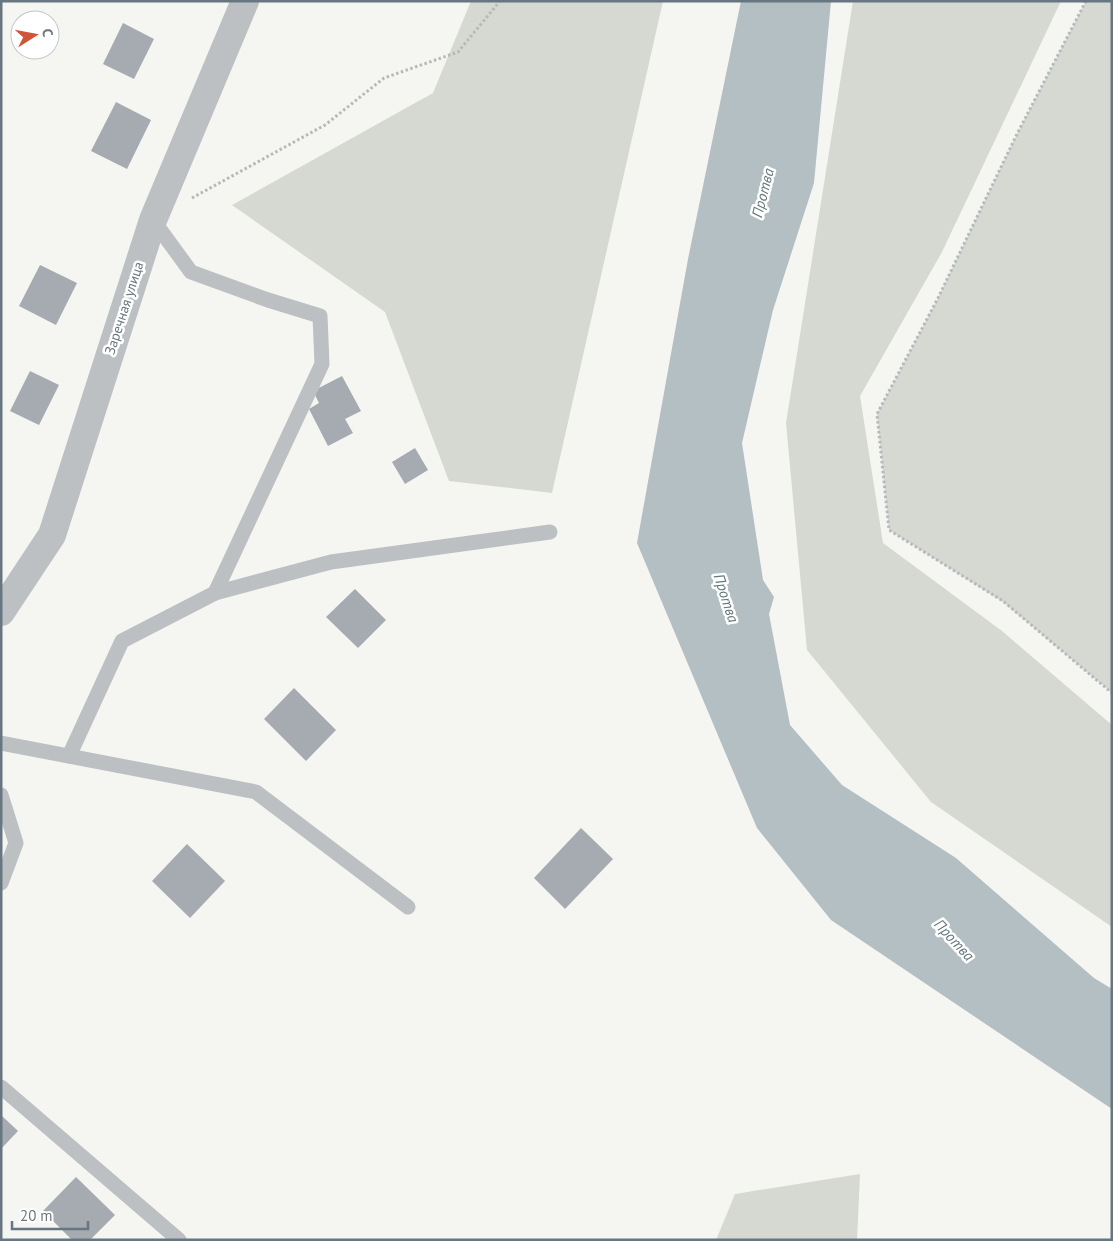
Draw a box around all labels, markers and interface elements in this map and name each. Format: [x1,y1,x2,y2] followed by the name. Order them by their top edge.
[10,10,60,60] north arrow
[38,27,57,38] text: С
[747,166,778,219] water label: Протва
[101,259,147,357] street label: Заречная улица
[710,571,743,625] water label: Протва
[930,915,979,965] water label: Протва
[12,1198,89,1230] scale bar
[20,1206,53,1225] text: 20 m

